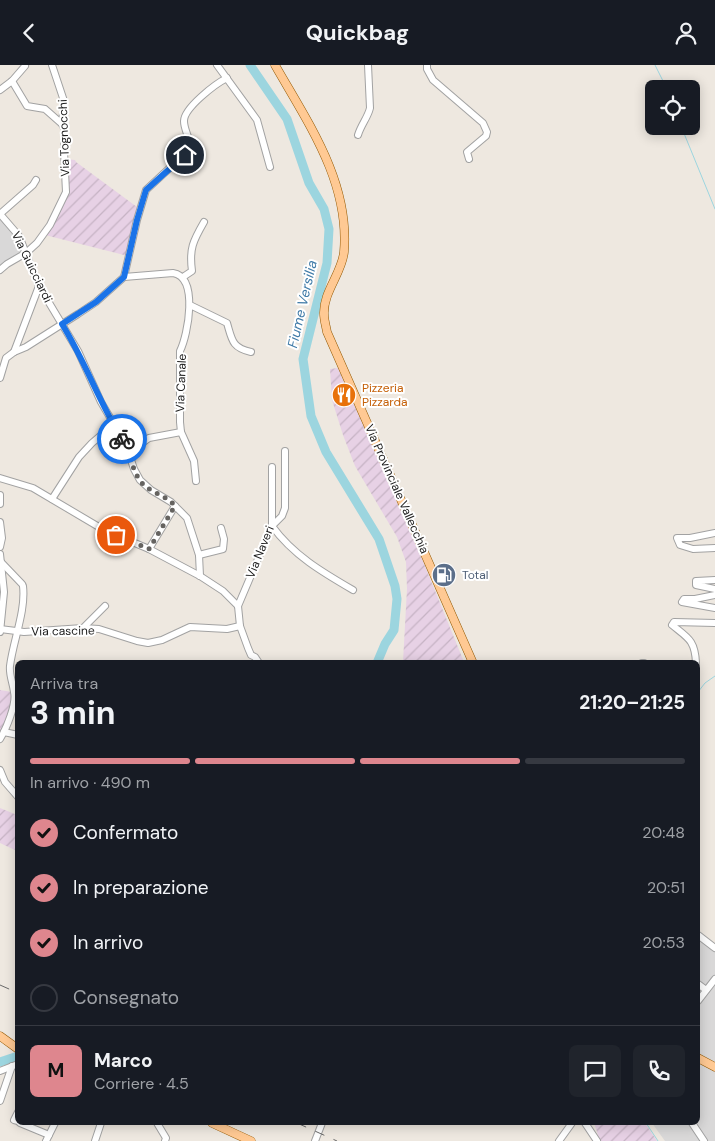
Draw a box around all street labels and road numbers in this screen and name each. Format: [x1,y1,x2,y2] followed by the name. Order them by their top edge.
[55,99,73,177] street label: Via Tognocchi
[8,229,56,305] street label: Via Guicciardi
[172,353,190,413] street label: Via Canale
[361,422,433,556] street label: Via Provinciale Vallecchia
[242,523,278,581] street label: Via Naveri
[31,622,95,640] street label: Via cascine

